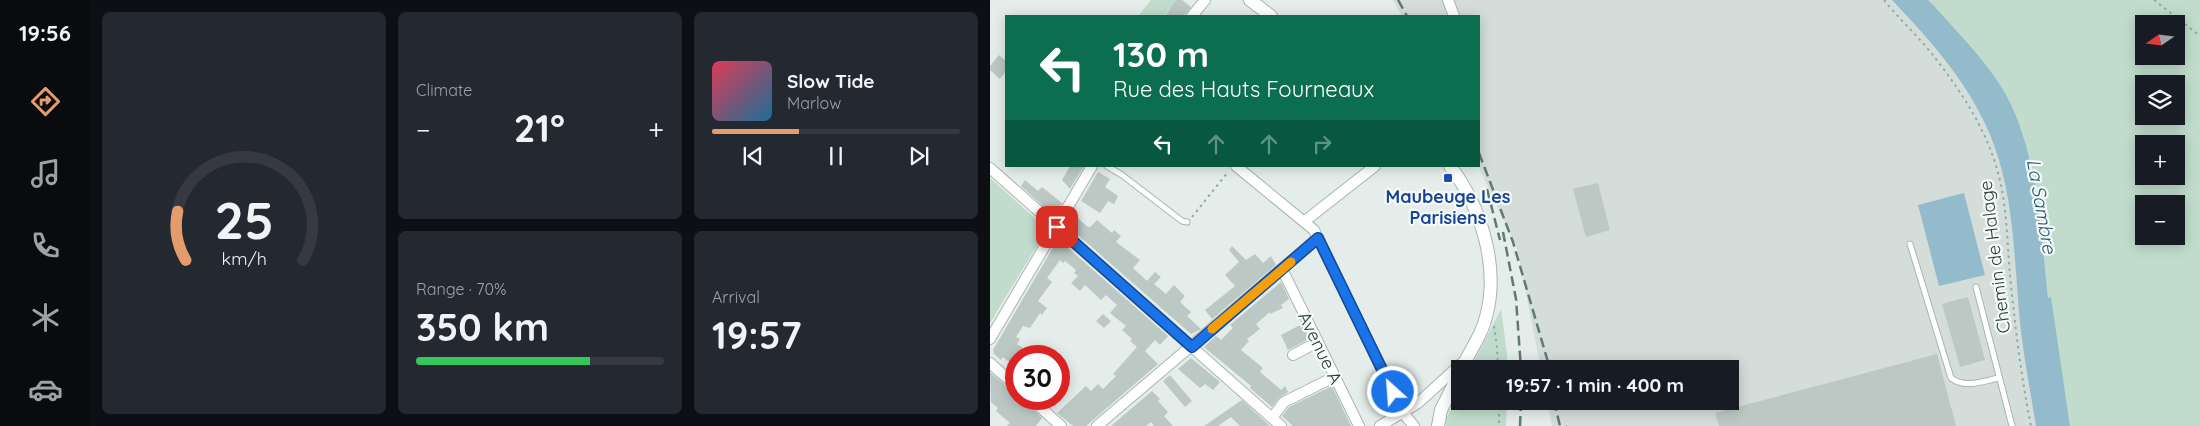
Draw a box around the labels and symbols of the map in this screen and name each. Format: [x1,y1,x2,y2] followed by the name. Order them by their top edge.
[2135,15,2185,65] north arrow
[2022,157,2062,256] water label: La Sambre
[1442,172,1454,184] marker: Maubeuge Les Parisiens
[1974,179,2015,335] street label: Chemin de Halage
[1386,185,1511,229] place label: Maubeuge Les Parisiens
[1036,206,1078,248] pin
[1293,308,1348,388] street label: Avenue A
[1005,345,1070,410] speed limit sign: 30
[1366,365,1418,417] position arrow

